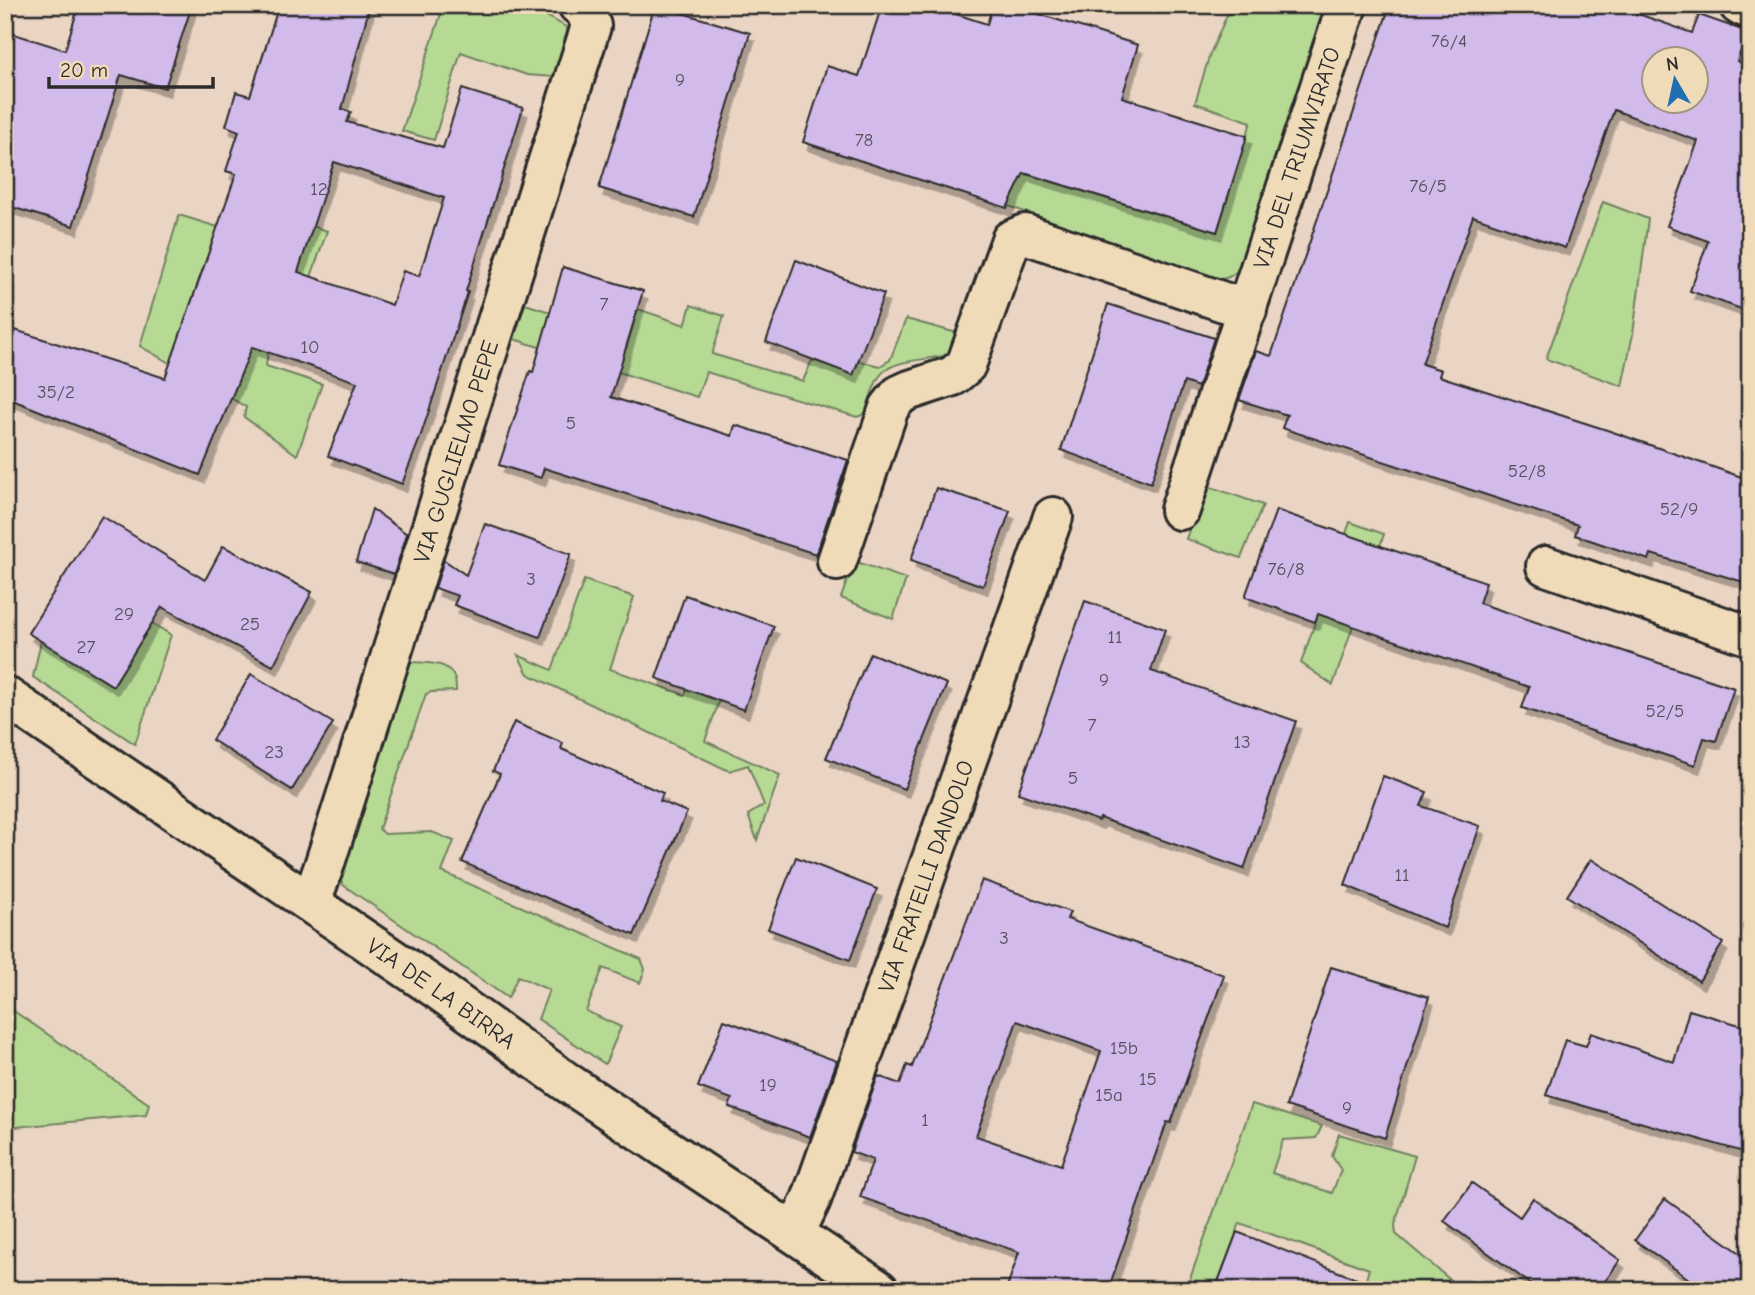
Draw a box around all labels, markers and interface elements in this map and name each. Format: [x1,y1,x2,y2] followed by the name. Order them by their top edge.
[1431,30,1467,52] house number: 76/4
[1247,43,1346,272] street label: VIA DEL TRIUMVIRATO
[49,46,214,90] scale bar
[1640,46,1710,116] north arrow
[1665,52,1680,76] text: N
[60,58,108,82] text: 20 m
[675,69,685,91] house number: 9
[855,129,873,151] house number: 78
[1409,175,1447,197] house number: 76/5
[310,178,328,200] house number: 12
[600,293,609,315] house number: 7
[300,336,320,358] house number: 10
[408,337,504,566] street label: VIA GUGLIELMO PEPE
[37,381,75,403] house number: 35/2
[566,412,576,434] house number: 5
[1508,460,1546,482] house number: 52/8
[1660,498,1698,520] house number: 52/9
[1267,558,1305,580] house number: 76/8
[526,568,536,590] house number: 3
[114,603,134,625] house number: 29
[240,613,260,635] house number: 25
[1107,626,1123,648] house number: 11
[77,636,95,658] house number: 27
[1099,669,1109,691] house number: 9
[1646,700,1684,722] house number: 52/5
[1088,714,1097,736] house number: 7
[1233,731,1251,753] house number: 13
[264,741,284,763] house number: 23
[872,757,979,996] street label: VIA FRATELLI DANDOLO
[1068,767,1078,789] house number: 5
[1394,864,1410,886] house number: 11
[999,927,1009,949] house number: 3
[362,932,521,1055] street label: VIA DE LA BIRRA
[1110,1037,1138,1059] house number: 15b
[1139,1068,1157,1090] house number: 15
[759,1074,777,1096] house number: 19
[1095,1084,1123,1106] house number: 15a
[1342,1097,1352,1119] house number: 9
[921,1109,929,1131] house number: 1

